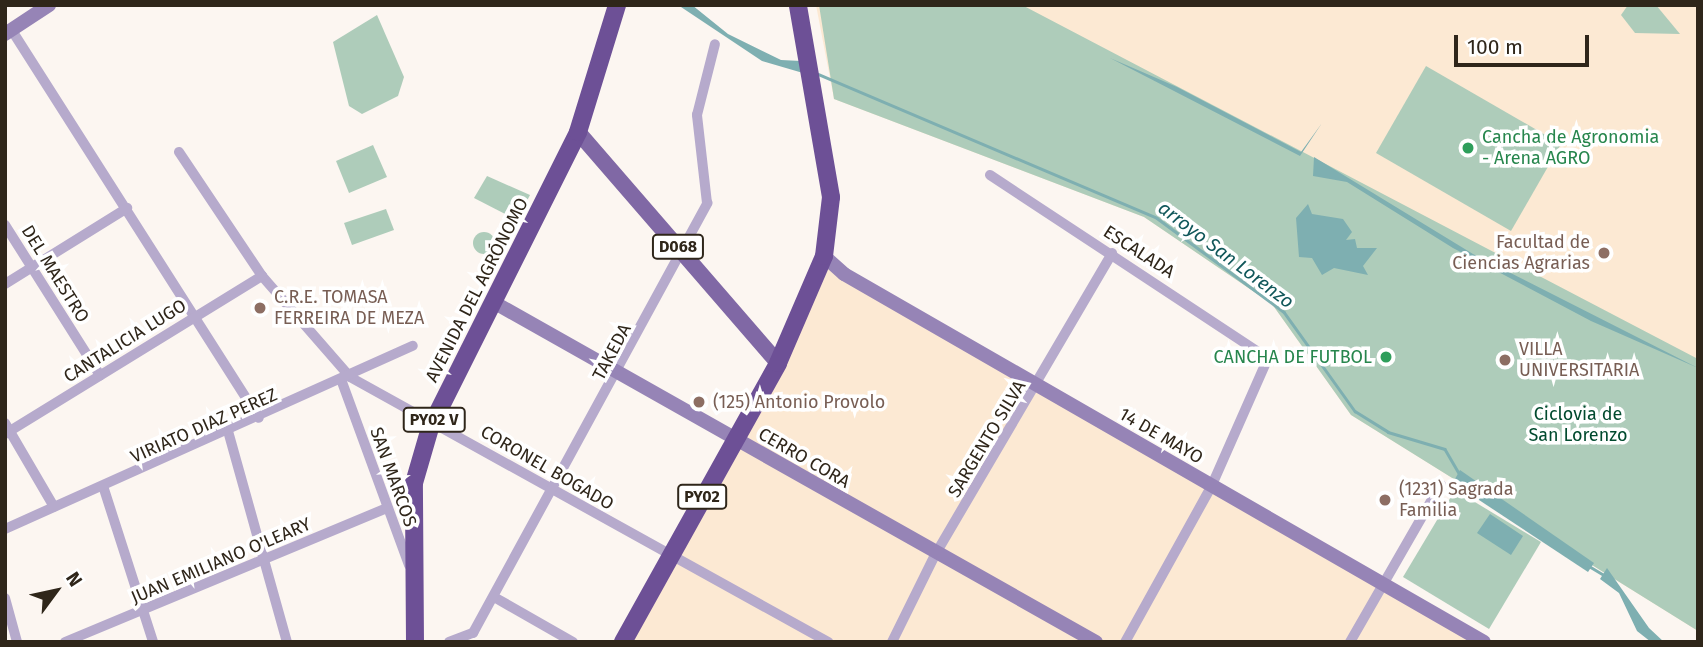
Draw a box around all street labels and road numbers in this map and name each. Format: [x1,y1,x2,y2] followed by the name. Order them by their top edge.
[421,194,533,386] street label: AVENIDA DEL AGRÓNOMO
[17,221,93,327] street label: DEL MAESTRO
[1099,221,1179,283] street label: ESCALADA
[652,234,704,260] road number: D068
[60,295,190,387] street label: CANTALICIA LUGO
[588,320,636,384] street label: TAKEDA
[944,377,1030,501] street label: SARGENTO SILVA
[127,384,281,468] street label: VIRIATO DIAZ PEREZ
[1115,403,1207,469] street label: 14 DE MAYO
[402,408,466,432] road number: PY02 V
[477,421,617,515] street label: CORONEL BOGADO
[754,423,854,493] street label: CERRO CORA
[365,424,421,530] street label: SAN MARCOS
[676,484,728,510] road number: PY02
[128,513,314,609] street label: JUAN EMILIANO O'LEARY

